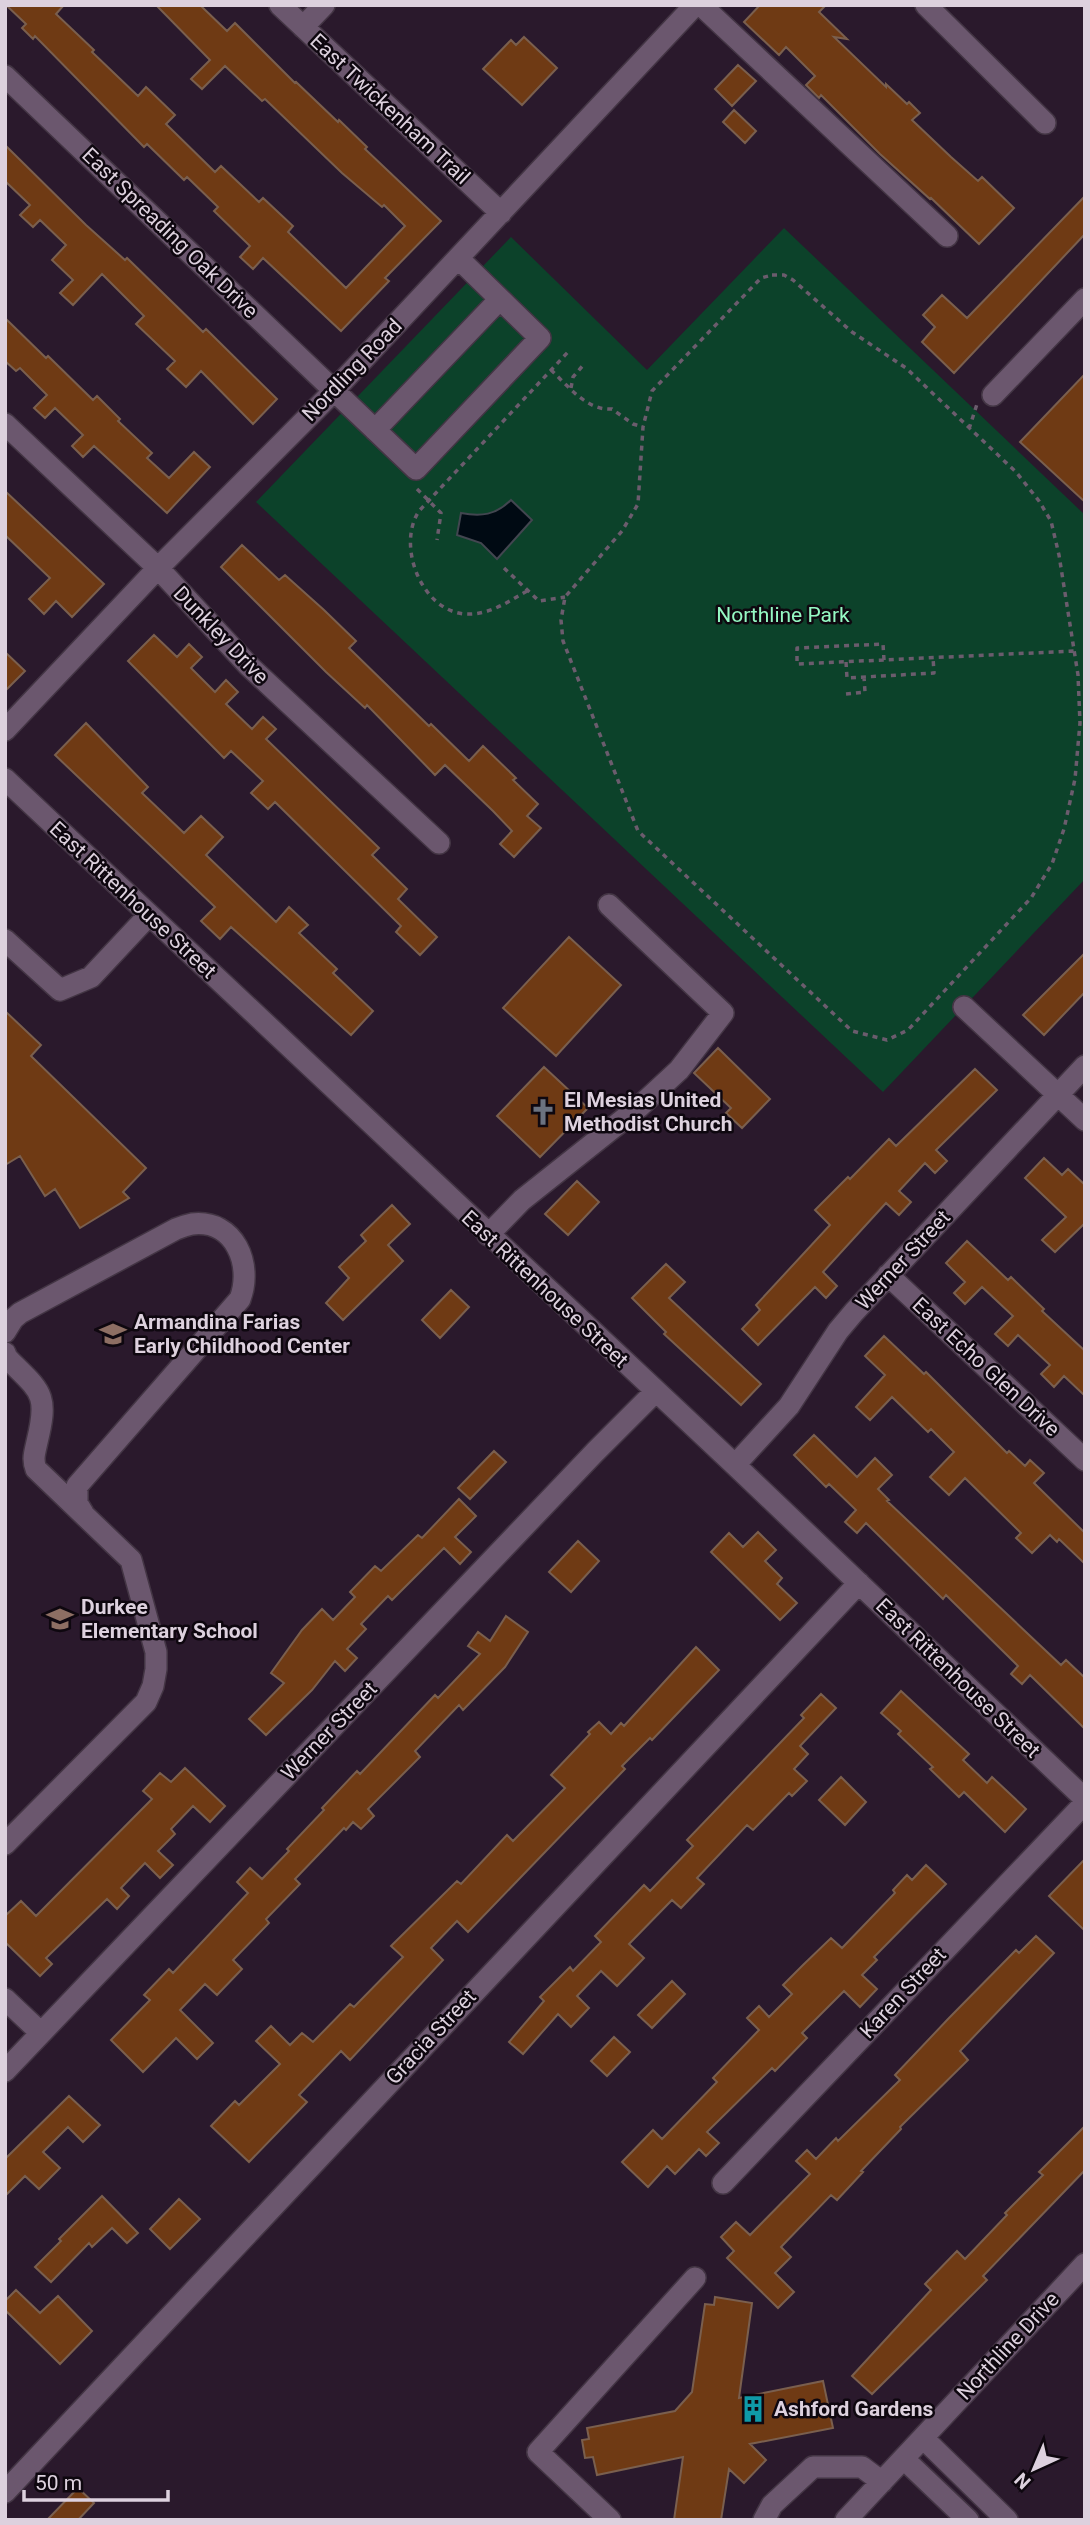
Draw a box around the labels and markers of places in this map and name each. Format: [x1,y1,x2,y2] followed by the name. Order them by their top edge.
[564,1088,732,1136] place label: El Mesias United Methodist Church
[528,1097,558,1127] church icon: El Mesias United Methodist Church
[134,1310,350,1358] place label: Armandina Farias Early Childhood Center
[98,1319,128,1349] school or university icon: Armandina Farias Early Childhood Center
[81,1595,258,1643] place label: Durkee Elementary School
[45,1604,75,1634] school or university icon: Durkee Elementary School
[738,2394,768,2424] building icon: Ashford Gardens
[774,2397,934,2421] place label: Ashford Gardens

